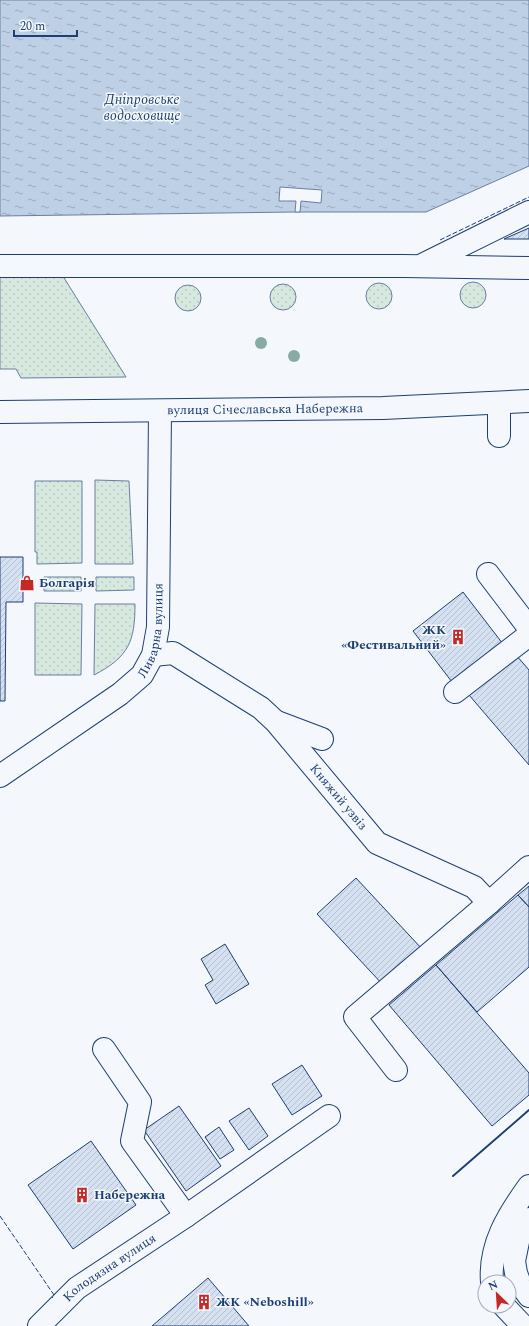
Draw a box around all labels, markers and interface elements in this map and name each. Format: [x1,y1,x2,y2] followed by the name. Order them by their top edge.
[14,12,77,38] scale bar
[20,17,45,36] text: 20 m
[103,89,180,126] water label: Дніпровське водосховище
[167,398,364,420] street label: вулиця Січеславська Набережна
[39,573,95,593] place label: Болгарія
[18,574,36,592] shop icon: Болгарія
[132,583,168,682] street label: Ливарна вулиця
[341,620,446,655] place label: ЖК «Фестивальний»
[449,628,467,646] building icon: ЖК «Фестивальний»
[305,759,372,835] street label: Княжий узвіз
[94,1185,166,1205] place label: Набережна
[73,1186,91,1204] building icon: Набережна
[58,1228,160,1307] street label: Колодязна вулиця
[477,1274,517,1314] north arrow
[485,1276,501,1295] text: N
[216,1292,314,1312] place label: ЖК «Neboshill»
[195,1293,213,1311] building icon: ЖК «Neboshill»

